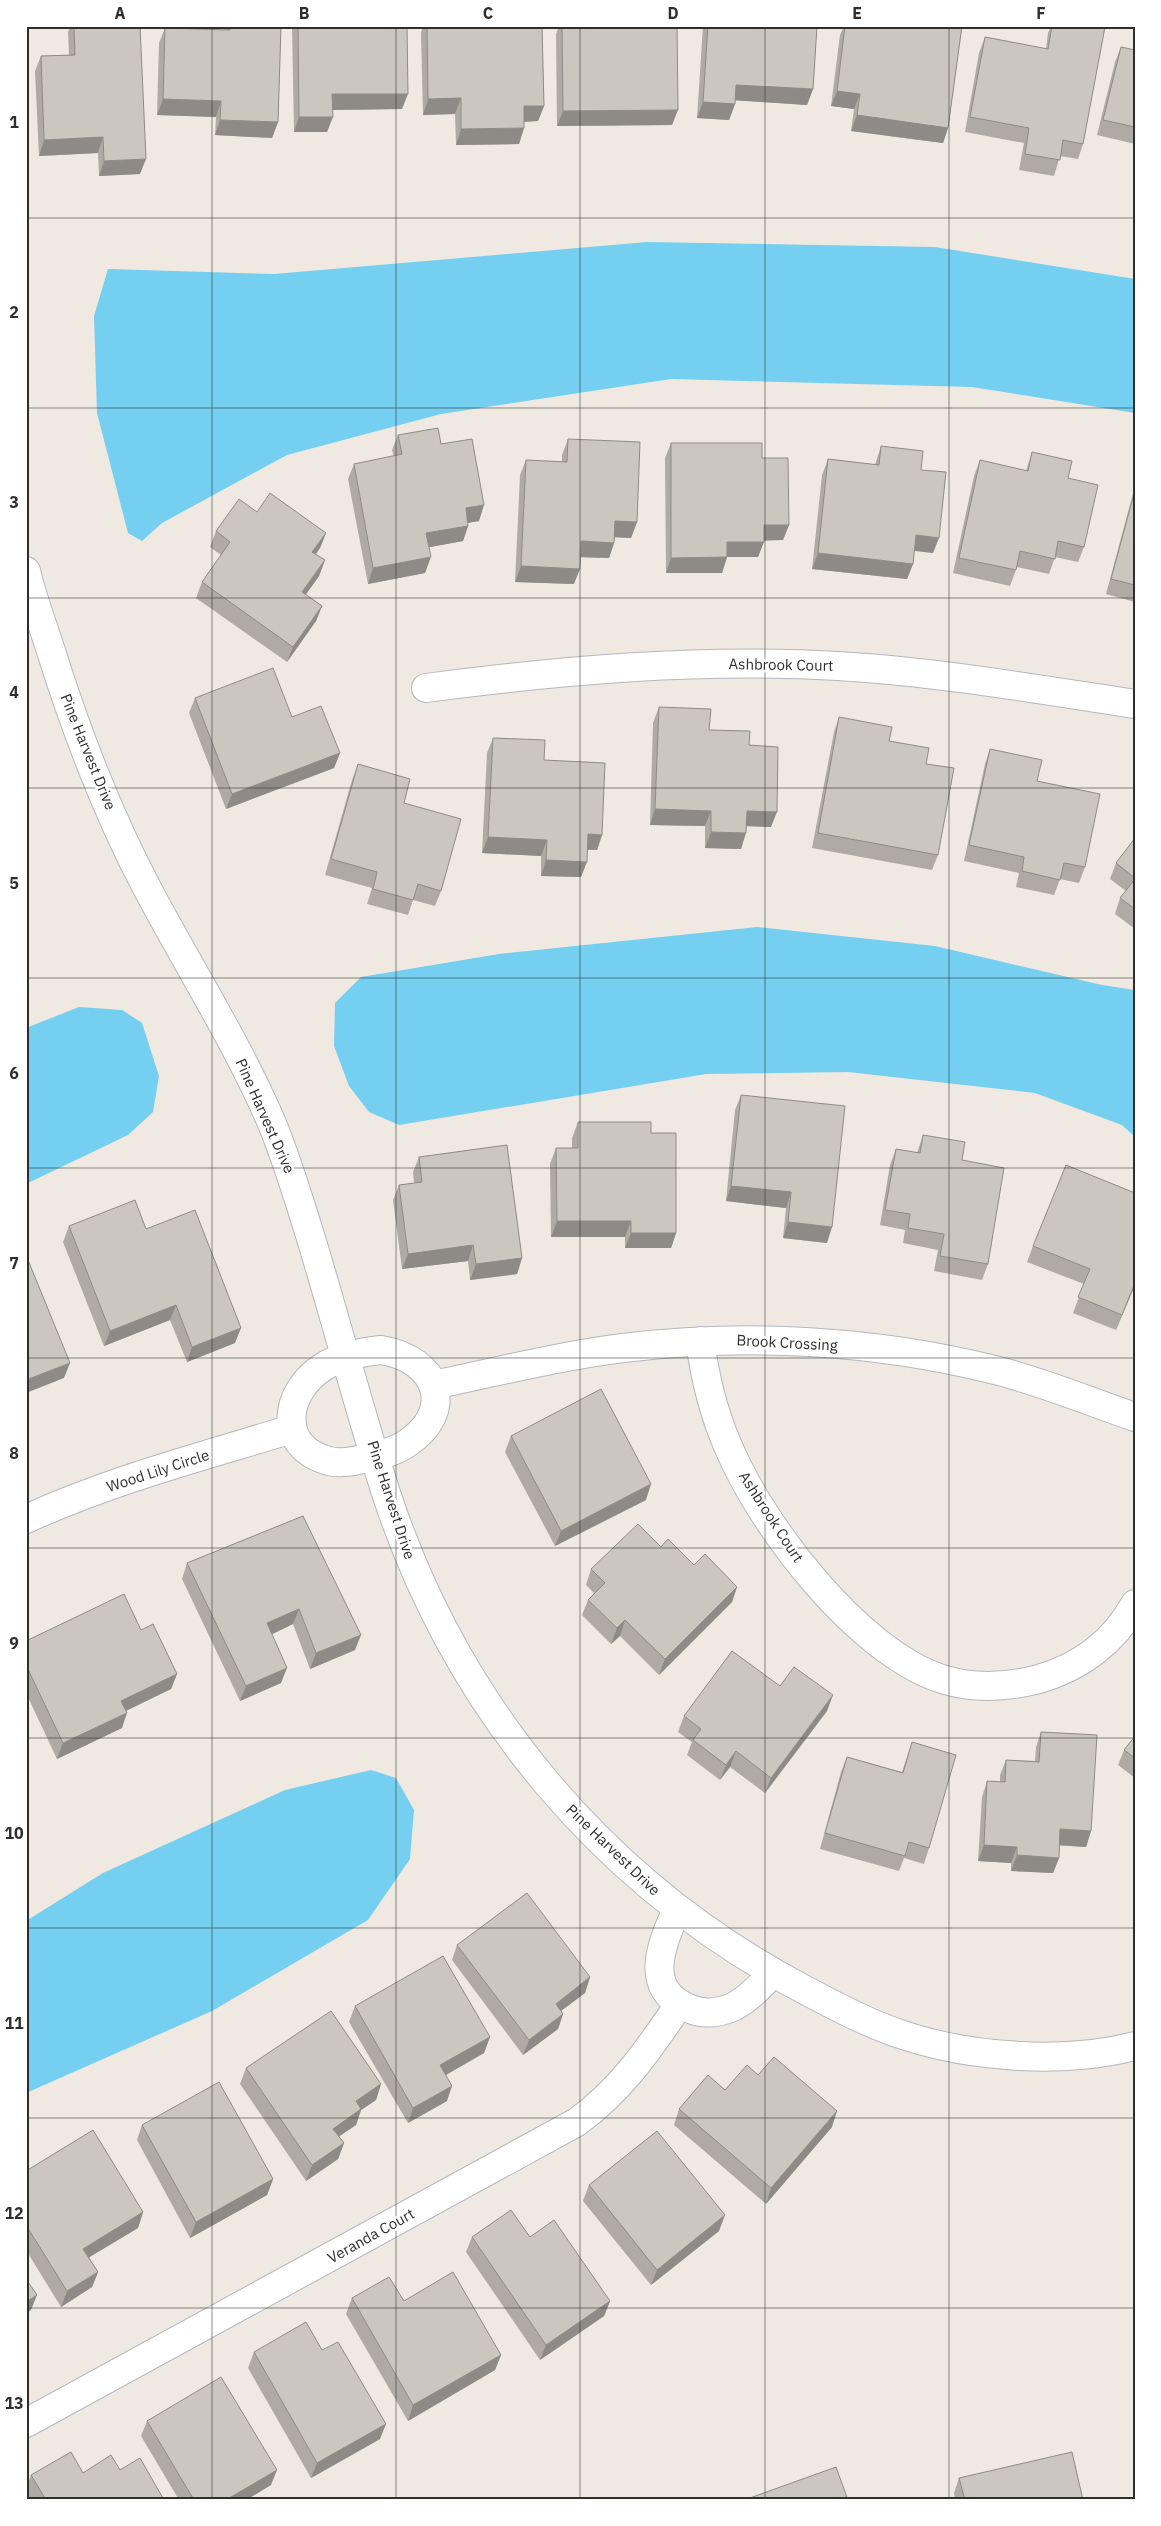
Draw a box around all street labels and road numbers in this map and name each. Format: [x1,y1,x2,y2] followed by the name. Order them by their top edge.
[728,654,834,675] street label: Ashbrook Court
[56,691,120,813] street label: Pine Harvest Drive
[232,1055,299,1176] street label: Pine Harvest Drive
[736,1330,838,1355] street label: Brook Crossing
[363,1438,420,1562] street label: Pine Harvest Drive
[104,1445,212,1496] street label: Wood Lily Circle
[735,1468,808,1566] street label: Ashbrook Court
[562,1800,664,1899] street label: Pine Harvest Drive
[324,2204,417,2267] street label: Veranda Court

